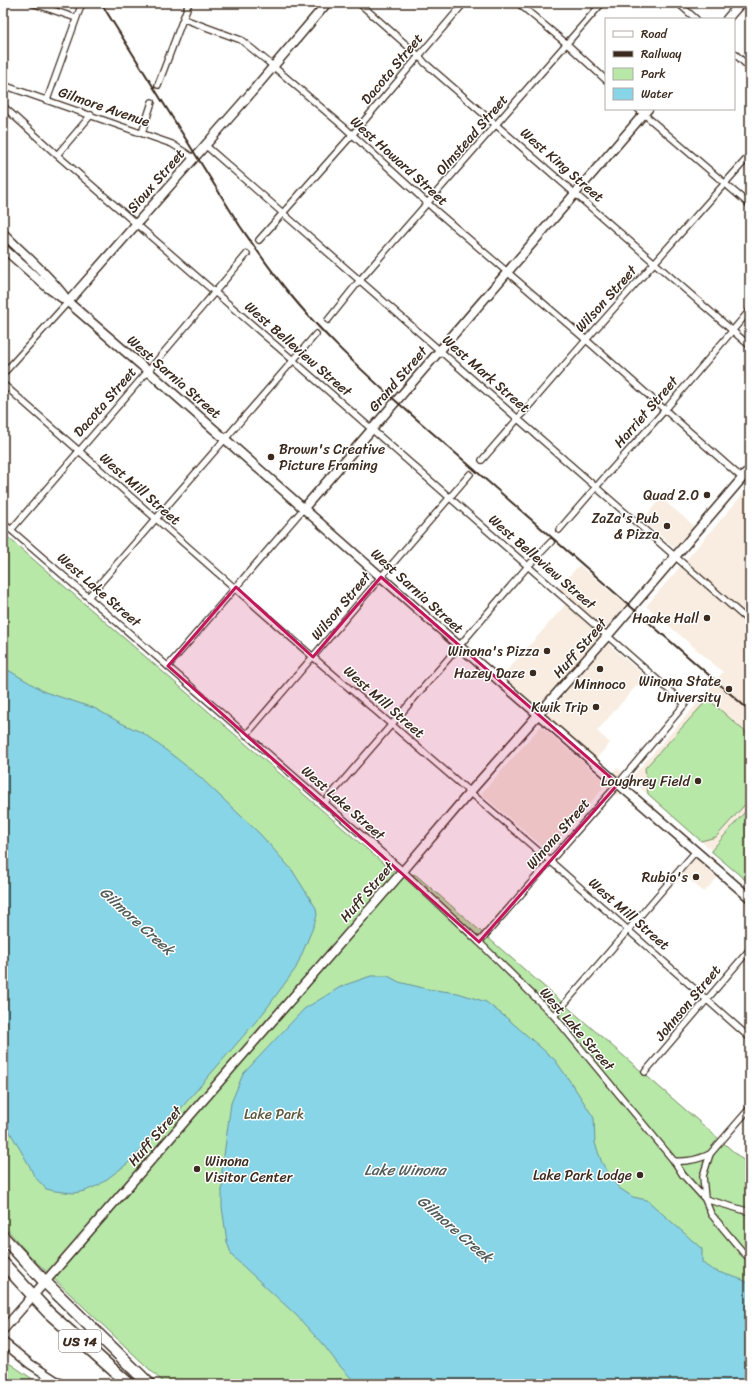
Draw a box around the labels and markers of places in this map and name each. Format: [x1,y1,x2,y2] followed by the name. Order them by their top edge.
[279,437,385,478] place label: Brown's Creative Picture Framing
[266,452,276,462] marker: Brown's Creative Picture Framing
[643,483,699,508] place label: Quad 2.0
[702,490,712,500] marker: Quad 2.0
[592,506,660,547] place label: ZaZa's Pub & Pizza
[662,521,672,531] marker: ZaZa's Pub & Pizza
[632,606,700,631] place label: Haake Hall
[702,613,712,623] marker: Haake Hall
[448,639,540,664] place label: Winona's Pizza
[542,646,552,656] marker: Winona's Pizza
[454,661,525,686] place label: Hazey Daze
[595,664,605,674] marker: Minnoco
[528,668,538,678] marker: Hazey Daze
[639,669,722,710] place label: Winona State University
[574,672,626,697] place label: Minnoco
[724,684,734,694] marker: Winona State University
[531,695,589,720] place label: Kwik Trip
[591,702,601,712] marker: Kwik Trip
[601,769,692,794] place label: Loughrey Field
[693,776,703,786] marker: Loughrey Field
[642,865,689,890] place label: Rubio's
[691,872,701,882] marker: Rubio's
[205,1149,294,1190] place label: Winona Visitor Center
[533,1163,632,1188] place label: Lake Park Lodge
[192,1164,202,1174] marker: Winona Visitor Center
[635,1170,645,1180] marker: Lake Park Lodge

